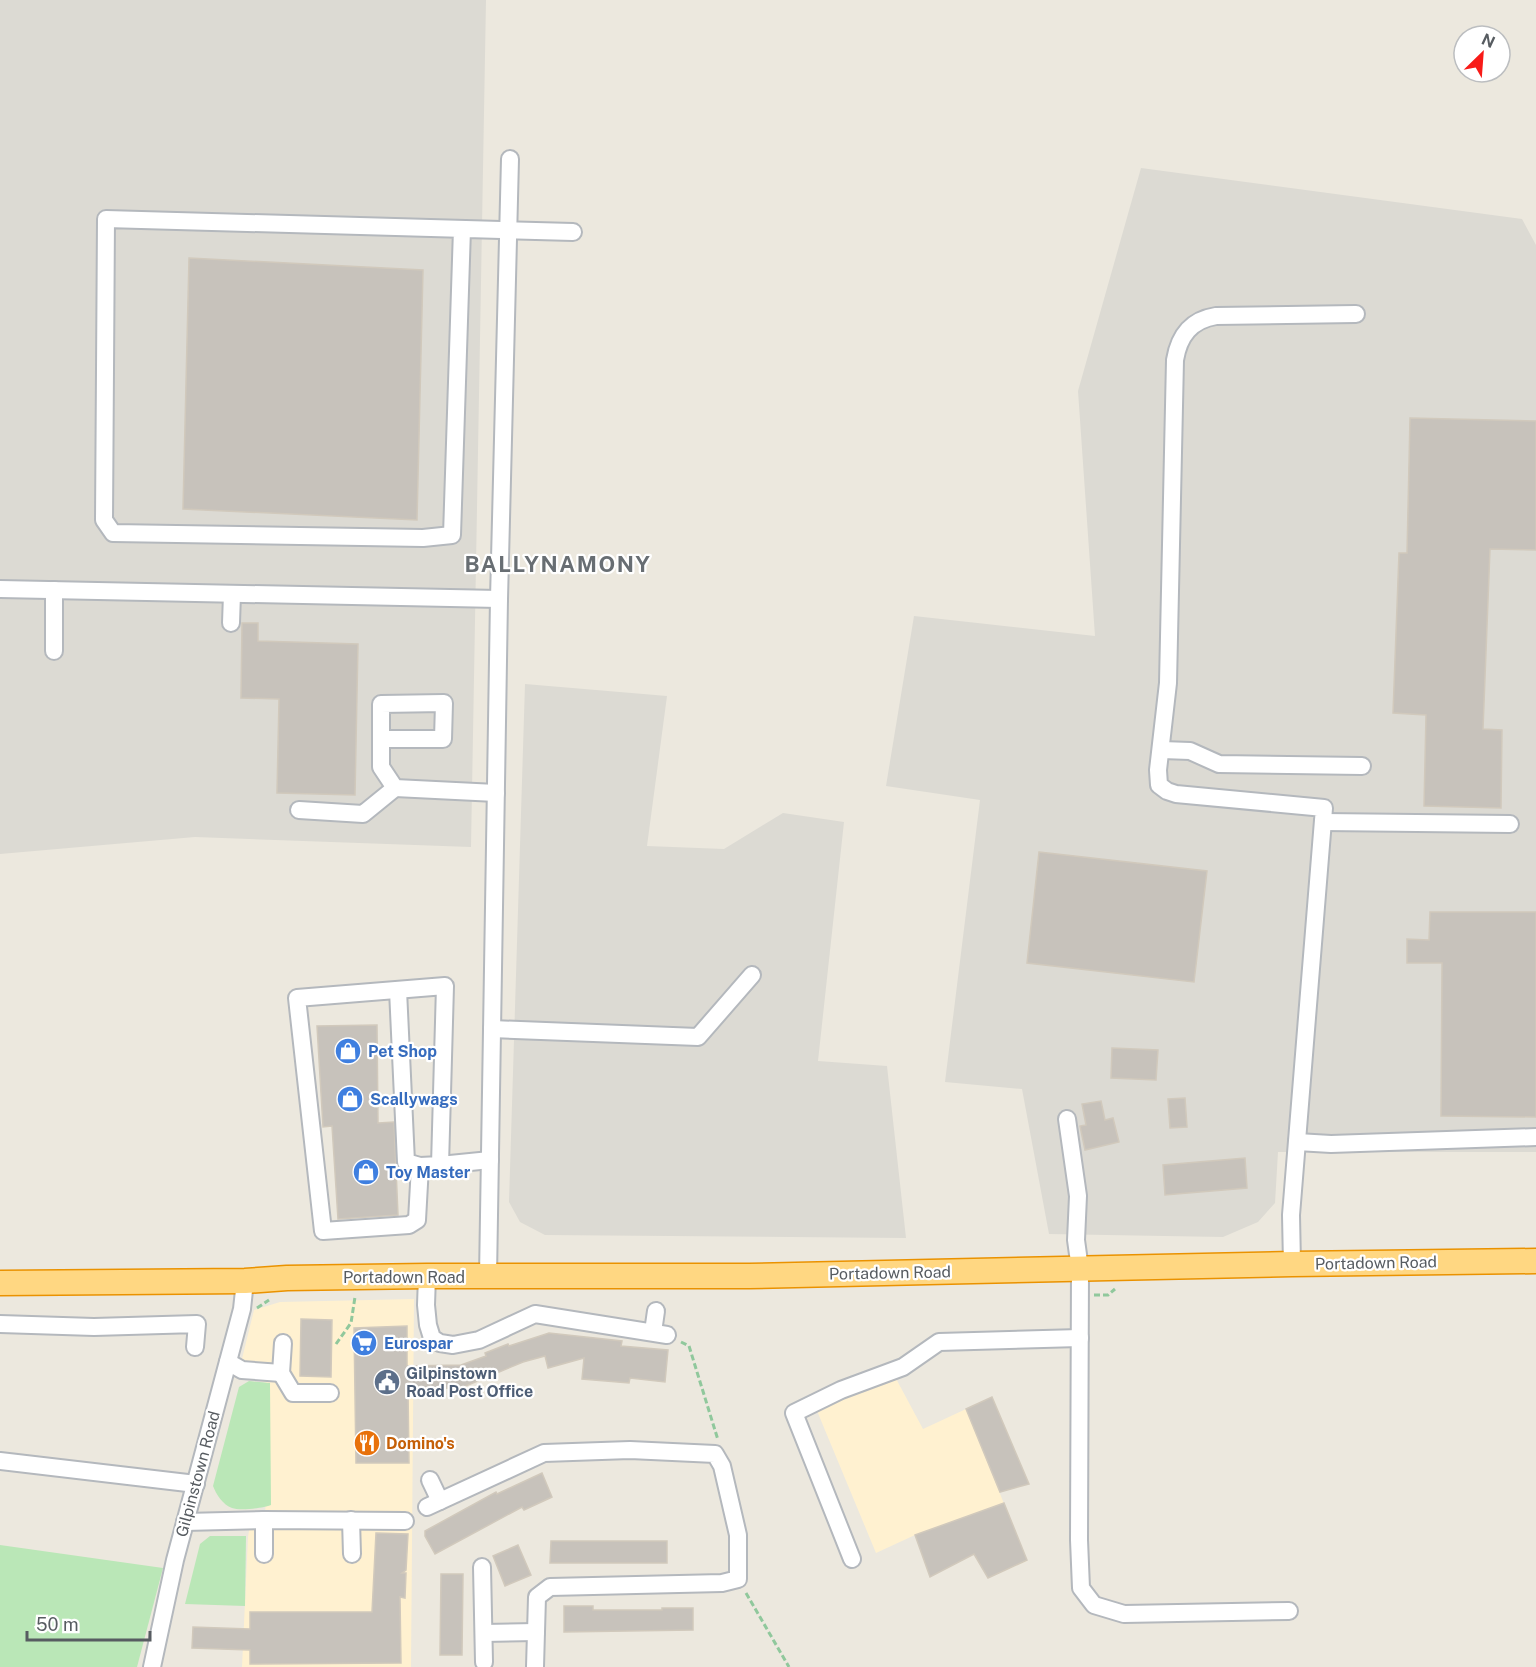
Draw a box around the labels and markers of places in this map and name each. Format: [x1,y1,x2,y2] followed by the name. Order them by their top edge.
[333,1036,363,1066] shop icon: Pet Shop
[368,1042,437,1061] place label: Pet Shop
[335,1084,365,1114] shop icon: Scallywags
[370,1090,458,1109] place label: Scallywags
[351,1157,381,1187] shop icon: Toy Master
[386,1163,471,1182] place label: Toy Master
[349,1328,379,1358] supermarket icon: Eurospar
[384,1334,453,1353] place label: Eurospar
[406,1364,533,1401] place label: Gilpinstown Road Post Office
[372,1367,402,1397] public building icon: Gilpinstown Road Post Office
[352,1428,382,1458] restaurant icon: Domino's
[386,1434,455,1453] place label: Domino's

